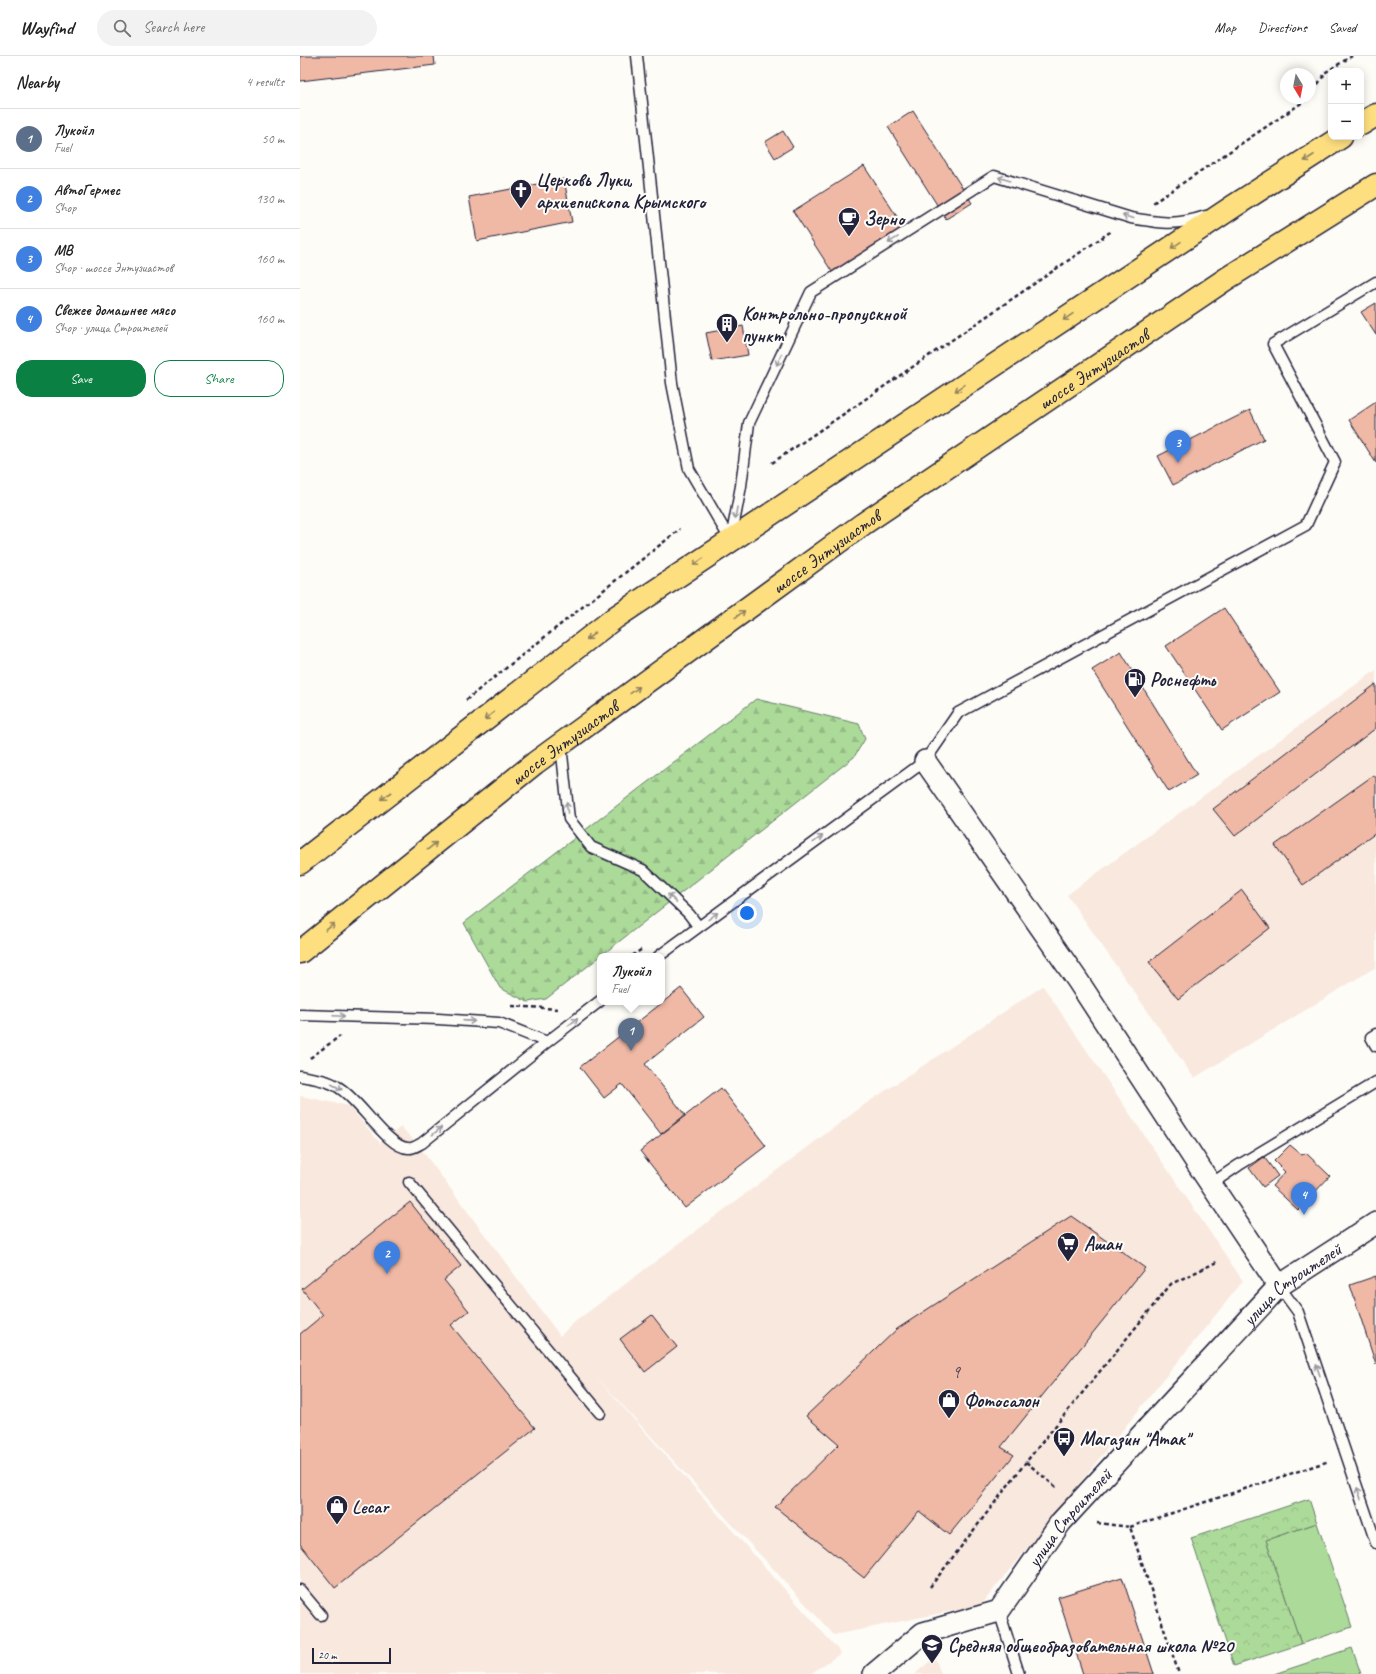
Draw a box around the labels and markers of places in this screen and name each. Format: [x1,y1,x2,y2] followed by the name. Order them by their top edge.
[536,168,708,214] place label: Церковь Луки, архиепископа Крымского
[508,177,534,210] church icon: Церковь Луки, архиепископа Крымского
[836,205,862,238] cafe icon: Зерно
[864,207,907,231] place label: Зерно
[742,302,909,348] place label: Контрольно-пропускной пункт
[714,311,740,344] building icon: Контрольно-пропускной пункт
[1165,430,1191,463] pin: 3
[1122,666,1148,699] fuel station icon: Роснефть
[1150,668,1217,692] place label: Роснефть
[618,1018,644,1051] pin: 1
[1291,1182,1317,1215] pin: 4
[1055,1230,1081,1263] supermarket icon: Ашан
[1084,1232,1123,1256] place label: Ашан
[374,1241,400,1274] pin: 2
[936,1387,962,1420] shop icon: Фотосалон
[964,1389,1040,1413] place label: Фотосалон
[1051,1425,1077,1458] bus stop icon: Магазин "Атак"
[1080,1427,1194,1451] place label: Магазин "Атак"
[324,1493,350,1526] shop icon: Lecar
[352,1495,390,1519] place label: Lecar
[919,1632,945,1665] school or university icon: Средняя общеобразовательная школа №20
[948,1634,1236,1658] place label: Средняя общеобразовательная школа №20

